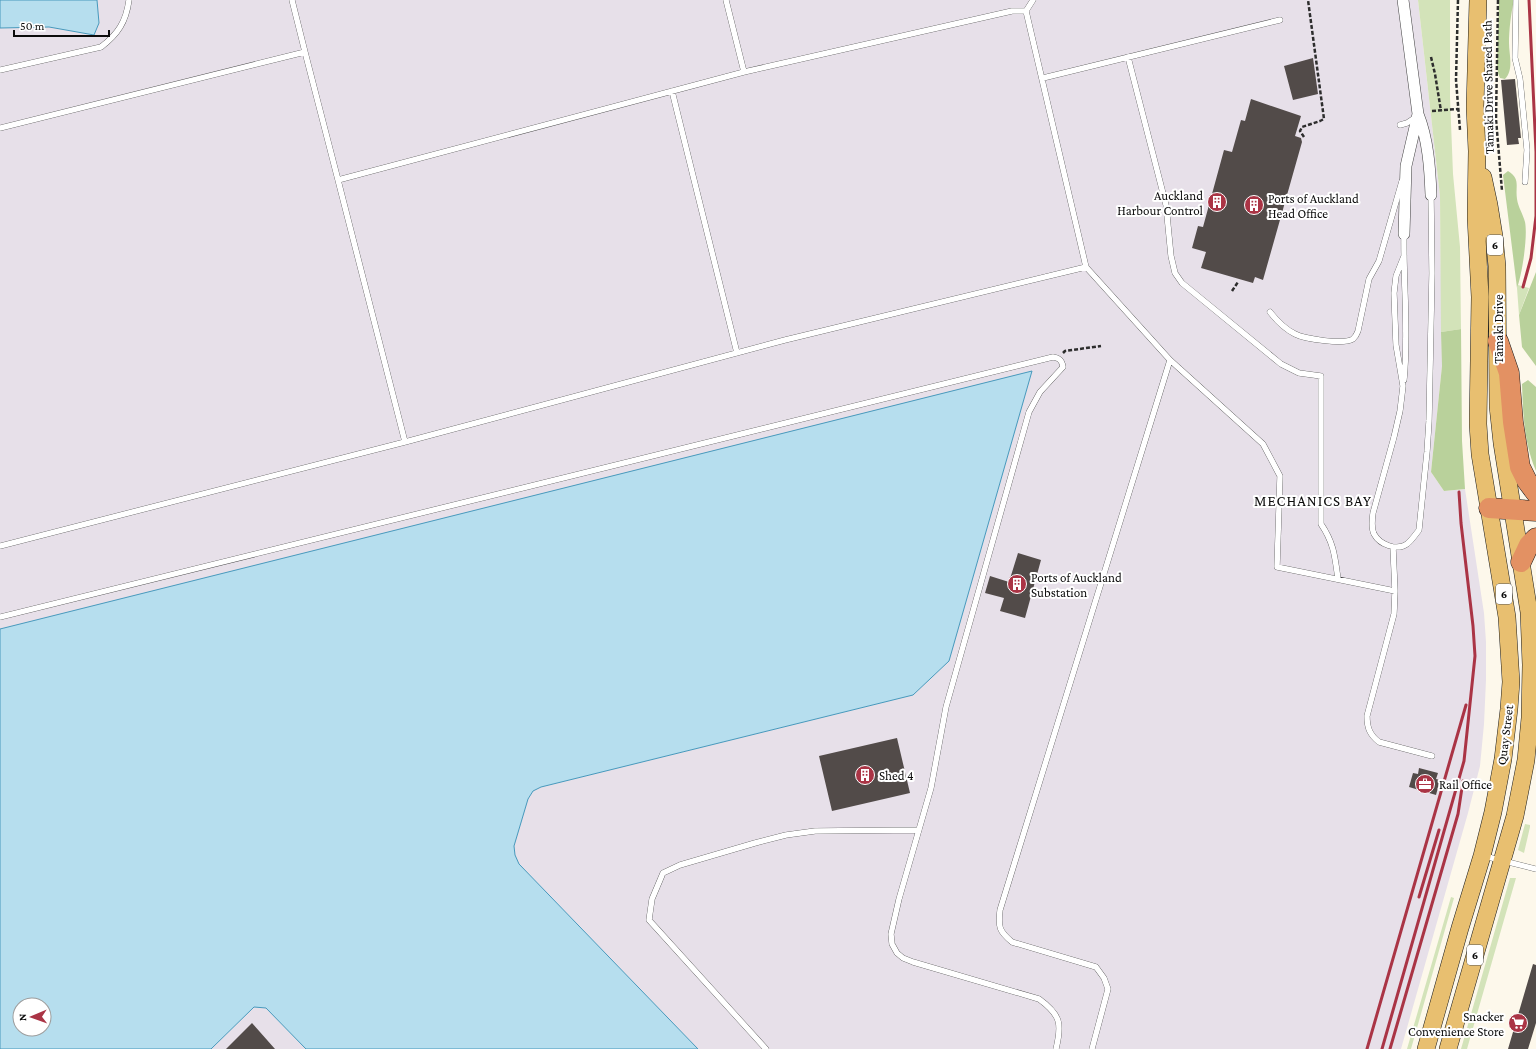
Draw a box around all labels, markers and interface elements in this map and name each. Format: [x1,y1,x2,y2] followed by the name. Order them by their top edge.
[14,12,109,38] scale bar
[20,19,45,33] text: 50 m
[1479,20,1497,154] street label: Tāmaki Drive Shared Path
[1117,188,1204,218] place label: Auckland Harbour Control
[1206,191,1228,213] building icon: Auckland Harbour Control
[1268,191,1359,221] place label: Ports of Auckland Head Office
[1243,194,1265,216] building icon: Ports of Auckland Head Office
[1487,235,1503,255] road number: 6
[1491,294,1506,364] street label: Tāmaki Drive
[1254,493,1372,509] district label: MECHANICS BAY
[1031,570,1122,600] place label: Ports of Auckland Substation
[1006,573,1028,595] building icon: Ports of Auckland Substation
[1496,584,1512,604] road number: 6
[1494,703,1516,766] street label: Quay Street
[854,764,876,786] building icon: Shed 4
[879,768,914,783] place label: Shed 4
[1414,773,1436,795] office icon: Rail Office
[1439,777,1492,792] place label: Rail Office
[1467,945,1483,965] road number: 6
[12,997,52,1037] north arrow
[1408,1009,1504,1039] place label: Snacker Convenience Store
[1507,1012,1529,1034] supermarket icon: Snacker Convenience Store
[16,1013,28,1021] text: N

